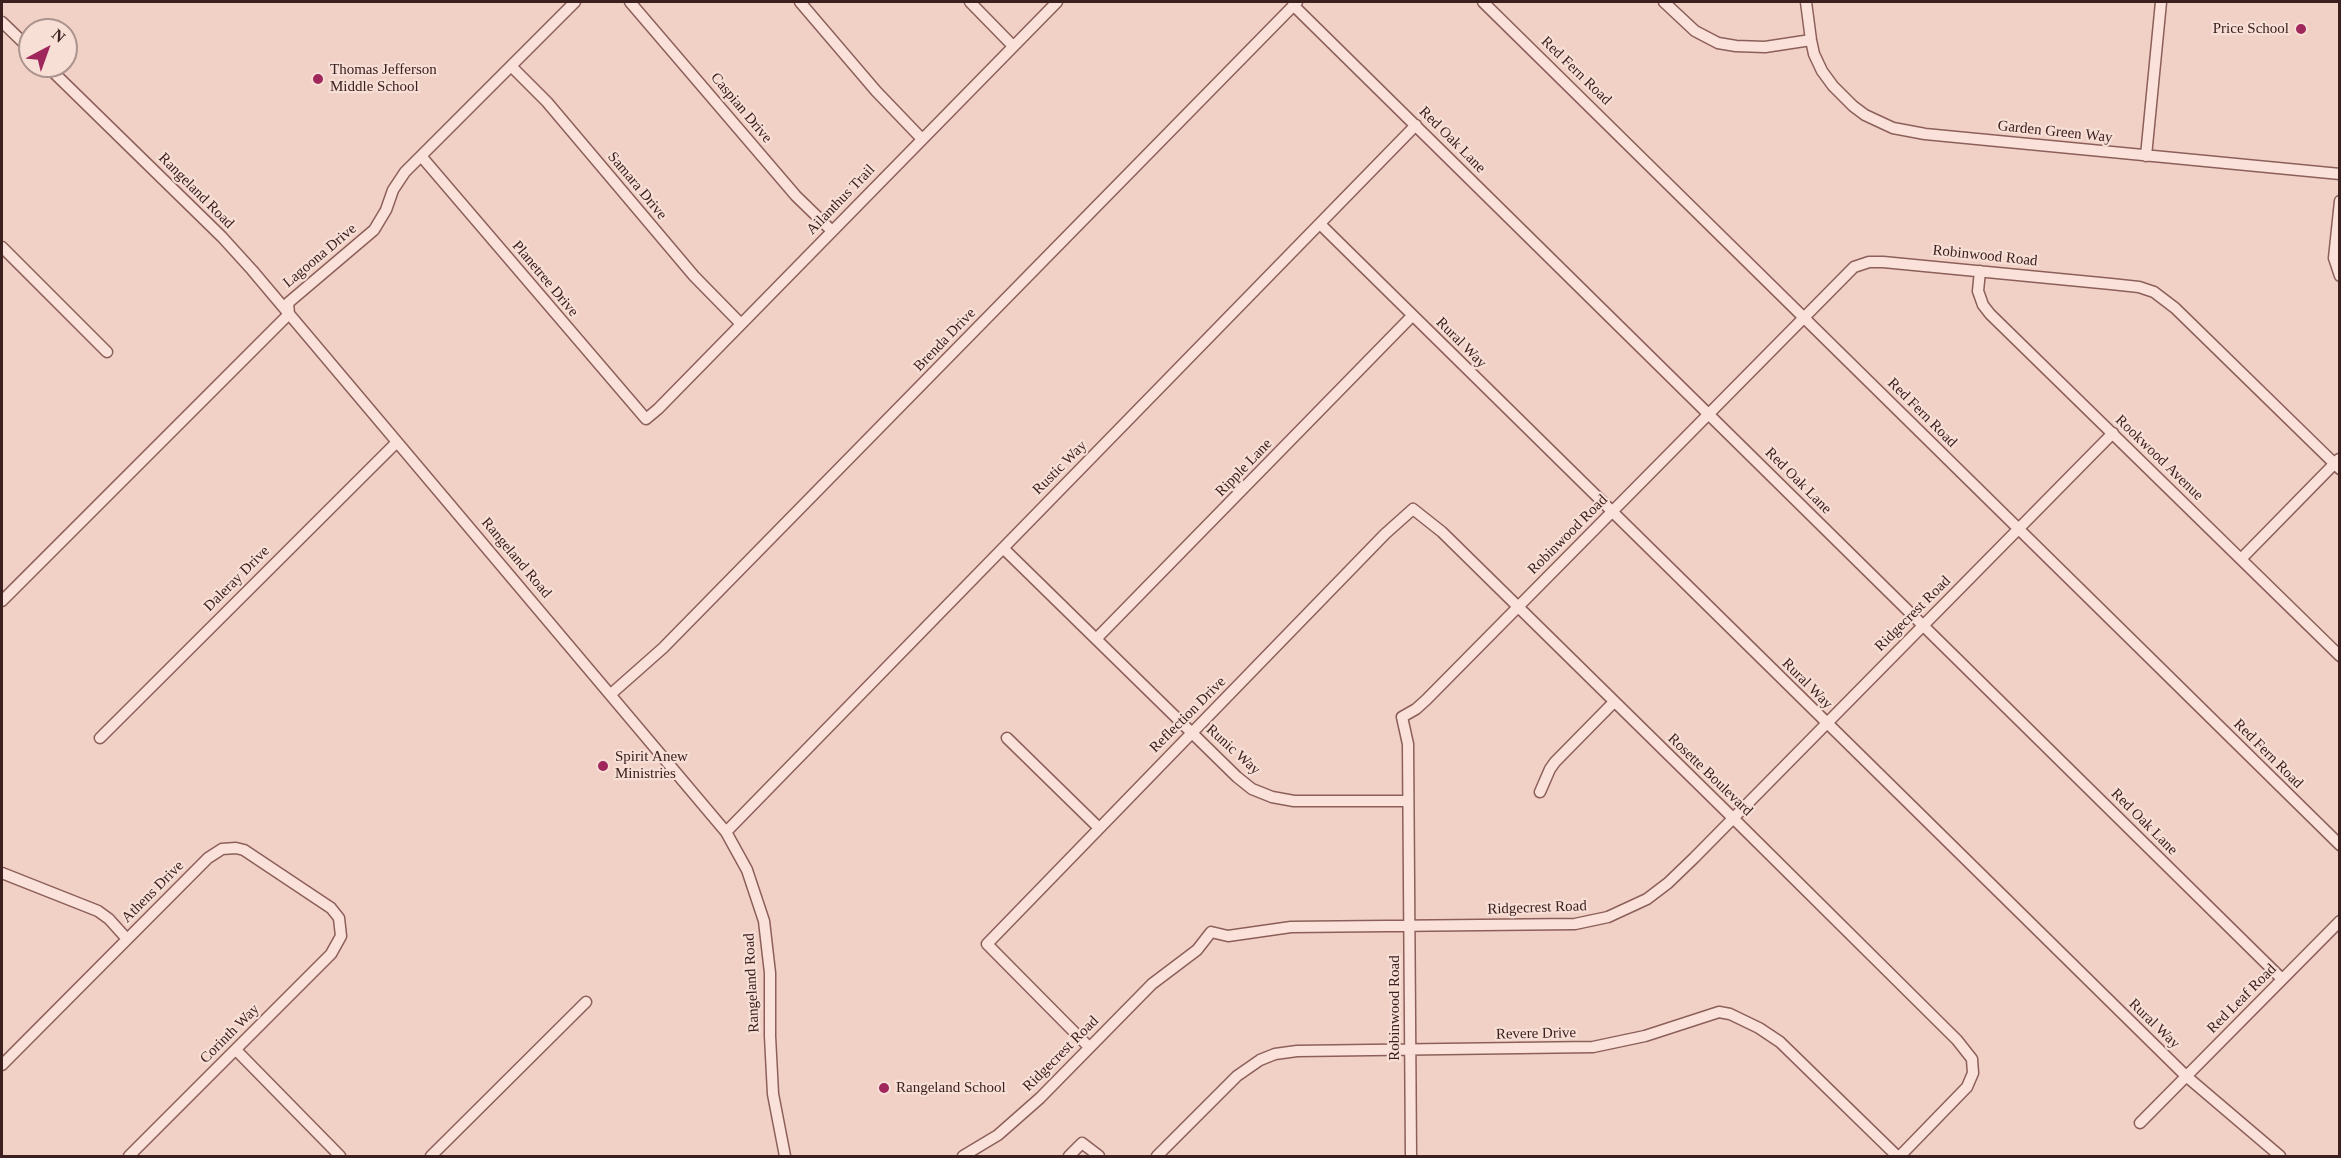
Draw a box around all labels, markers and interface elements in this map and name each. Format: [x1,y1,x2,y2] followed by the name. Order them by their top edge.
[18,18,78,78] north arrow
[2213,20,2289,38] place label: Price School
[2294,22,2308,36] marker: Price School
[49,25,69,46] text: N
[1537,33,1615,109] street label: Red Fern Road
[330,61,437,96] place label: Thomas Jefferson Middle School
[706,69,776,147] street label: Caspian Drive
[311,72,325,86] marker: Thomas Jefferson Middle School
[1415,103,1489,177] street label: Red Oak Lane
[1997,117,2113,147] street label: Garden Green Way
[603,148,671,224] street label: Samara Drive
[154,149,238,233] street label: Rangeland Road
[803,161,879,239] street label: Ailanthus Trail
[280,220,360,292] street label: Lagoona Drive
[508,237,582,321] street label: Planetree Drive
[1932,242,2038,270] street label: Robinwood Road
[910,305,980,375] street label: Brenda Drive
[1432,314,1490,372] street label: Rural Way
[1884,375,1960,451] street label: Red Fern Road
[2111,412,2207,504] street label: Rookwood Avenue
[1212,435,1276,501] street label: Ripple Lane
[1029,437,1091,499] street label: Rustic Way
[1761,444,1835,518] street label: Red Oak Lane
[1524,491,1612,579] street label: Robinwood Road
[477,514,555,602] street label: Rangeland Road
[200,542,274,616] street label: Daleray Drive
[1871,572,1955,656] street label: Ridgecrest Road
[1778,655,1836,713] street label: Rural Way
[1146,673,1230,757] street label: Reflection Drive
[2230,716,2306,792] street label: Red Fern Road
[1202,721,1264,779] street label: Runic Way
[1664,730,1756,820] street label: Rosette Boulevard
[615,748,688,783] place label: Spirit Anew Ministries
[596,759,610,773] marker: Spirit Anew Ministries
[2107,785,2181,859] street label: Red Oak Lane
[118,857,188,927] street label: Athens Drive
[1487,897,1587,919] street label: Ridgecrest Road
[740,933,764,1033] street label: Rangeland Road
[1386,955,1404,1061] street label: Robinwood Road
[2204,961,2280,1037] street label: Red Leaf Road
[2125,995,2183,1053] street label: Rural Way
[197,1001,263,1067] street label: Corinth Way
[1019,1012,1103,1096] street label: Ridgecrest Road
[1496,1024,1576,1044] street label: Revere Drive
[896,1079,1006,1097] place label: Rangeland School
[877,1081,891,1095] marker: Rangeland School

